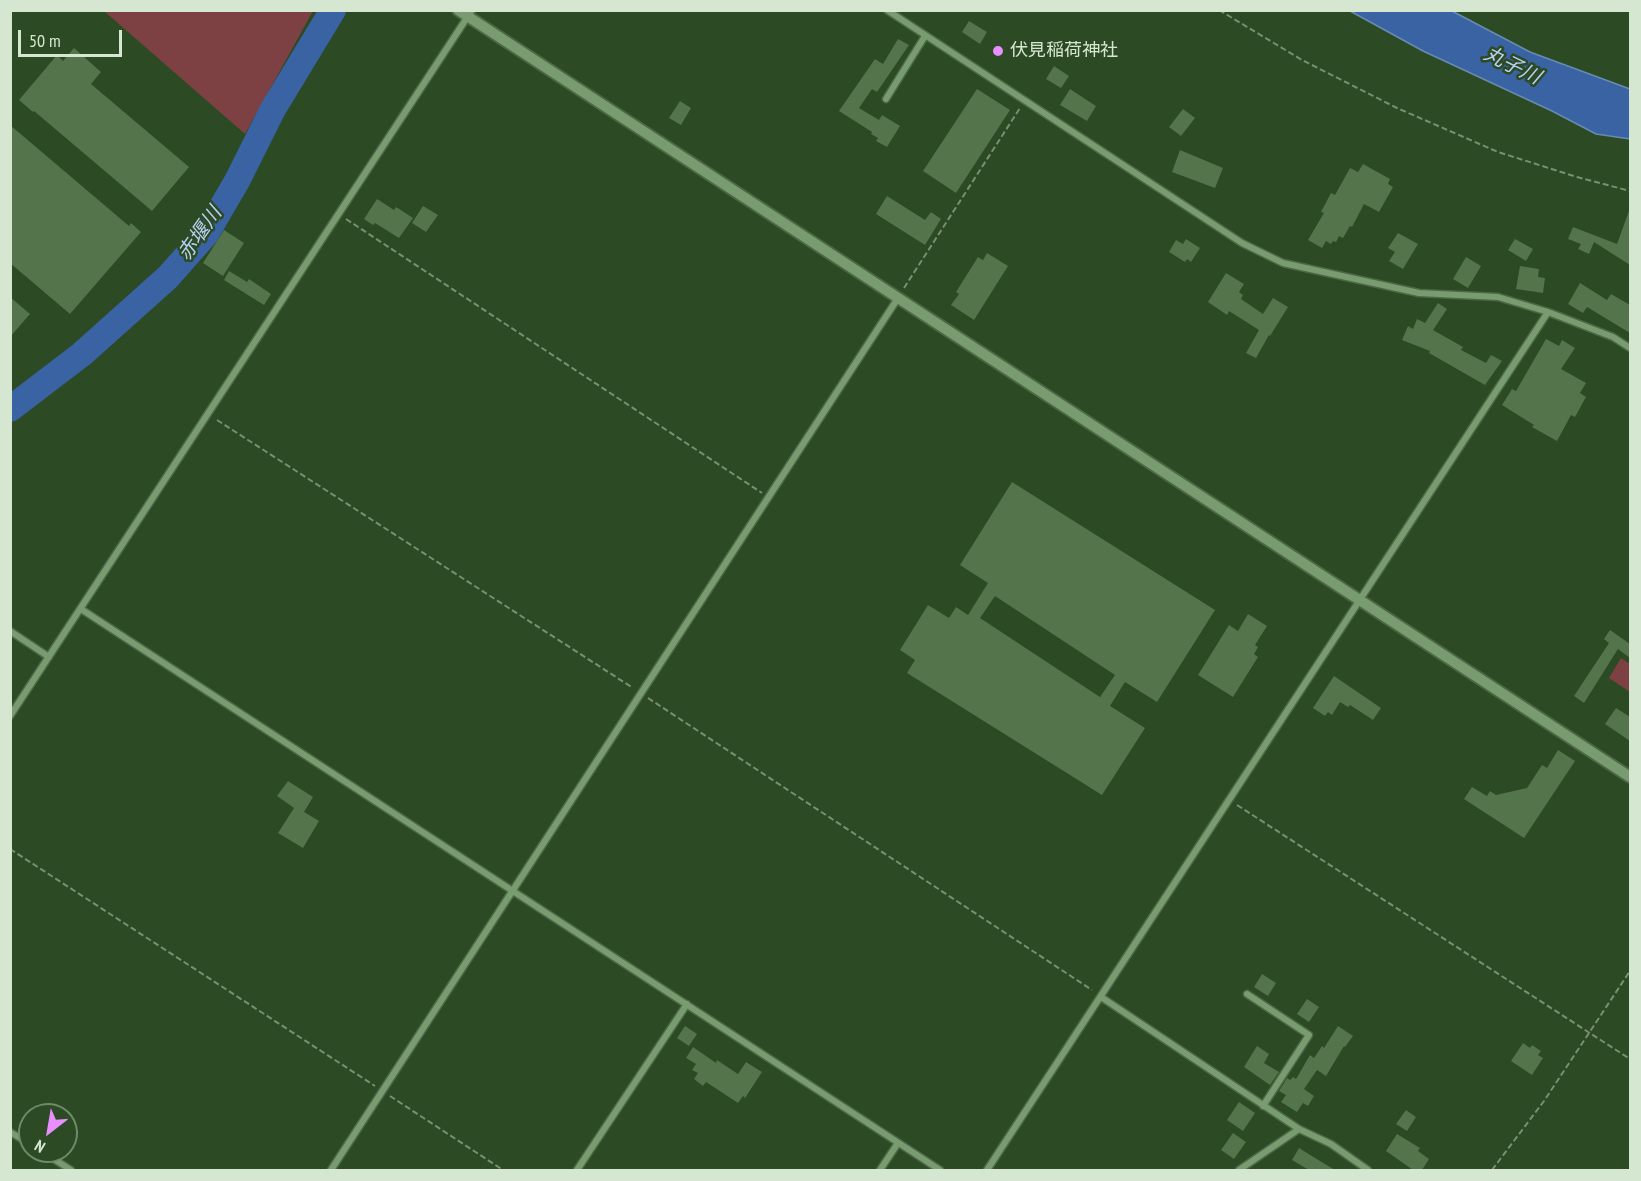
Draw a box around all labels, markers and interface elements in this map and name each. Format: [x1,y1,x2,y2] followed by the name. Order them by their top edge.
[21,18,124,56] scale bar
[29,29,61,52] text: 50 m
[1010,40,1118,62] place label: 伏見稲荷神社
[1480,42,1544,90] water label: 丸子川
[991,44,1005,58] marker: 伏見稲荷神社
[173,203,227,265] water label: 赤堰川
[18,1103,78,1163] north arrow
[31,1136,49,1158] text: N

